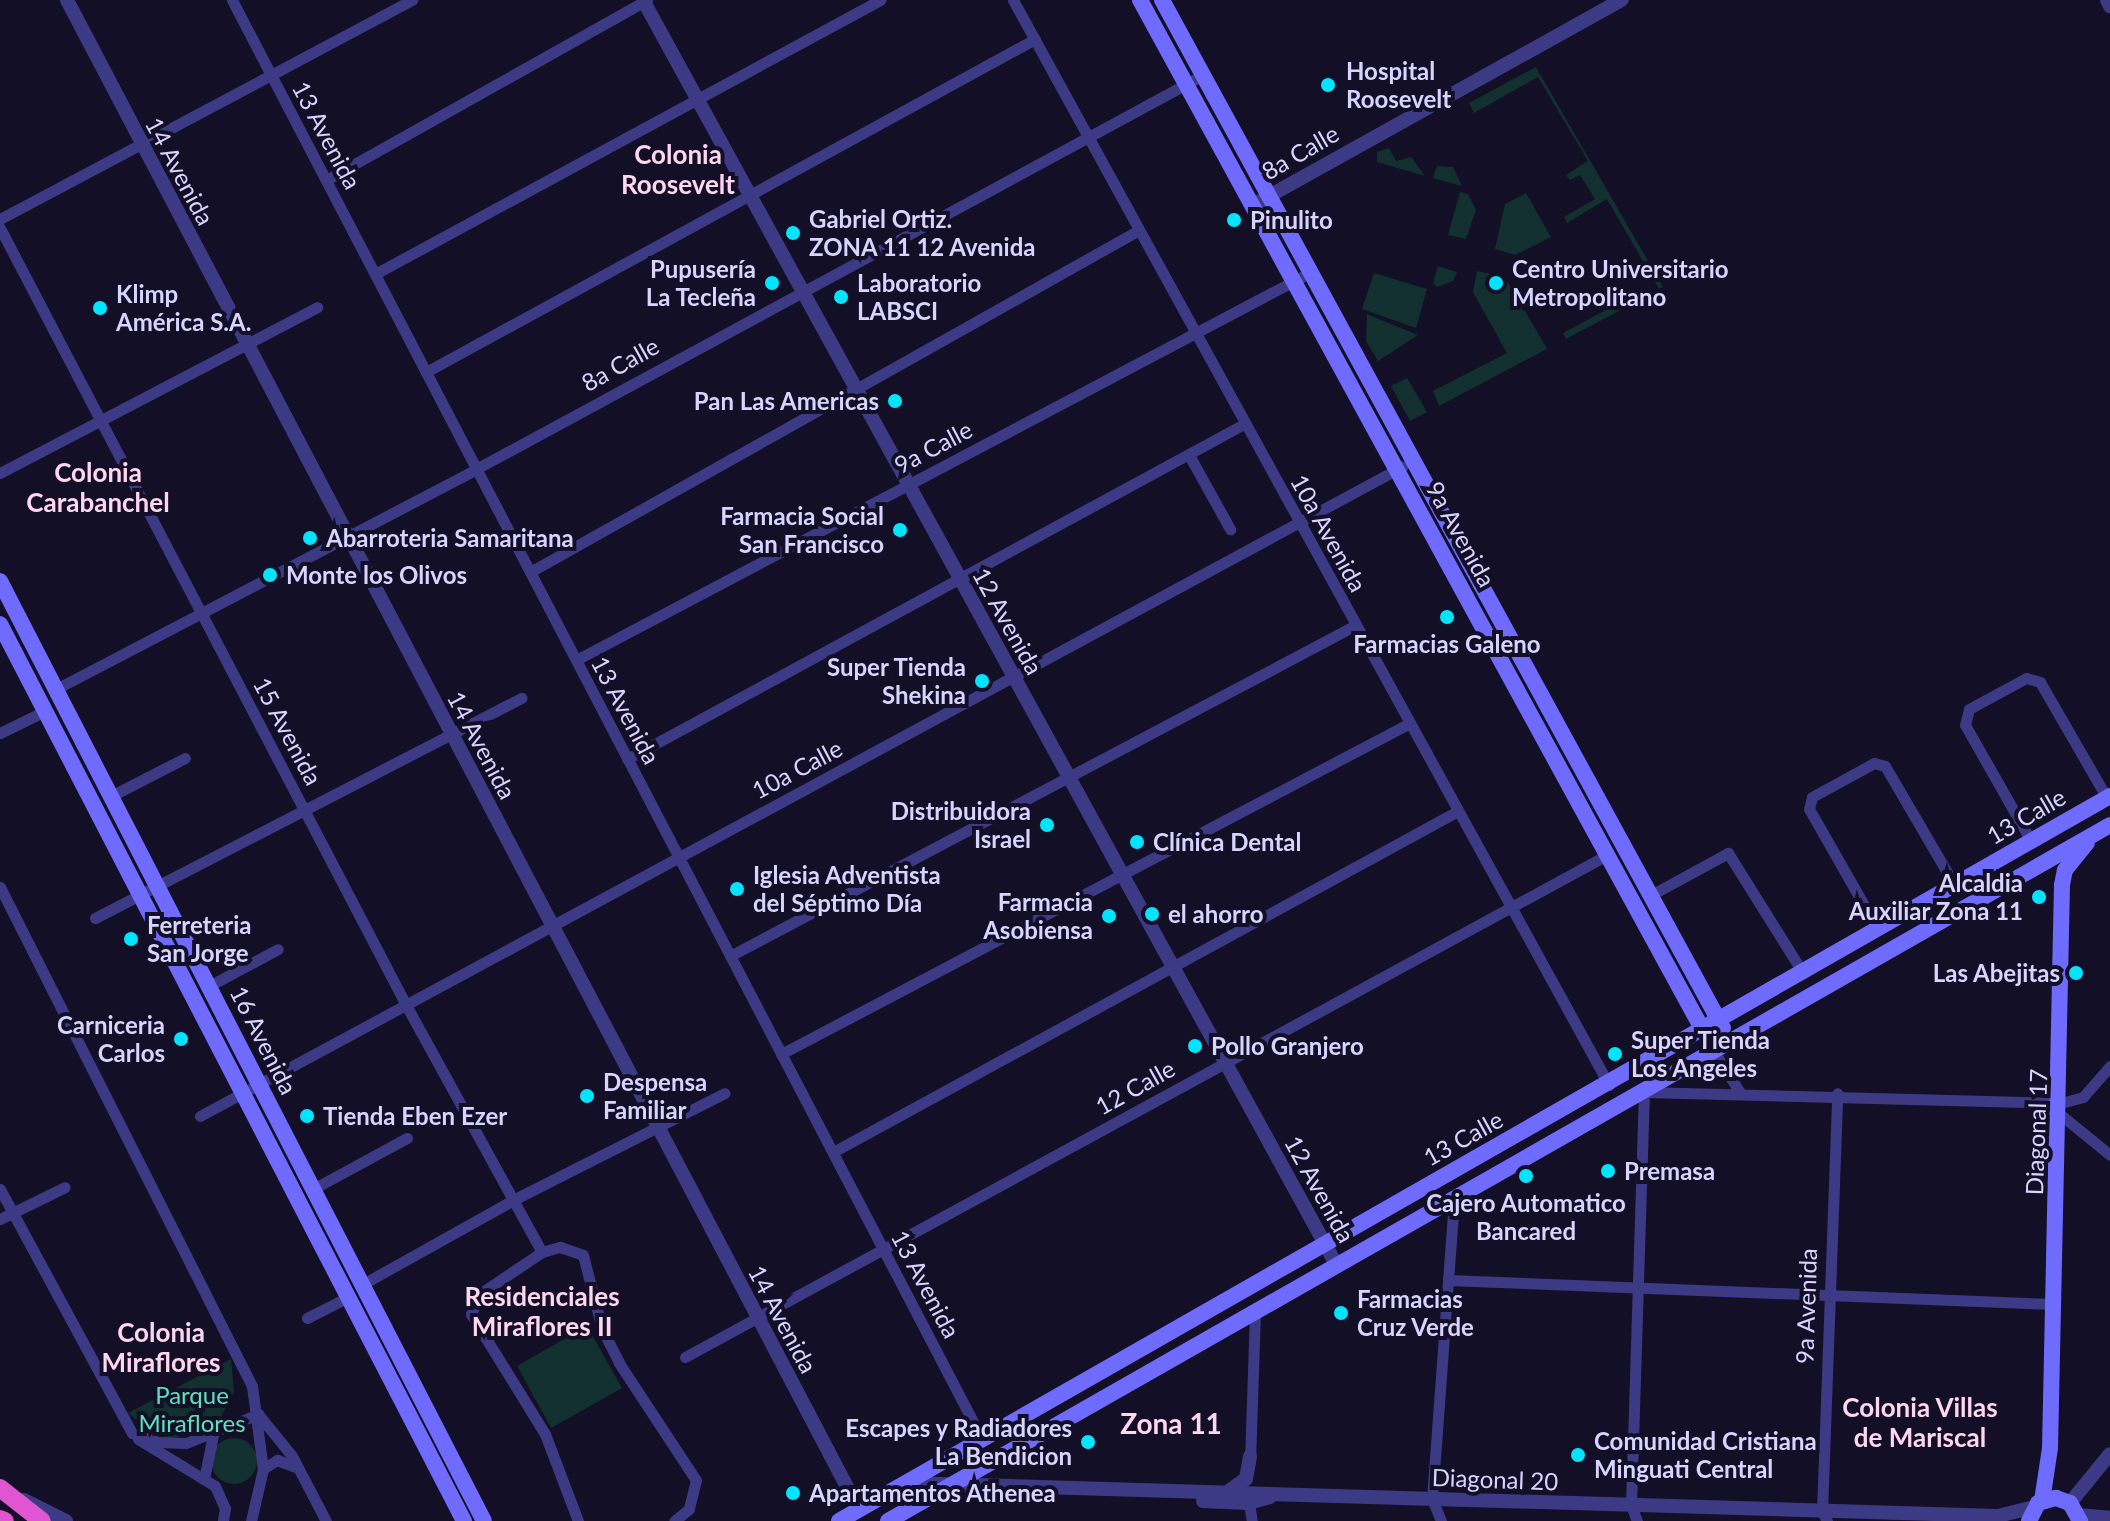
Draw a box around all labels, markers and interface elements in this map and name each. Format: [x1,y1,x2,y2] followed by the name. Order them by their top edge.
[1346,57,1451,113] place label: Hospital Roosevelt
[1317,74,1339,96] marker: Hospital Roosevelt
[286,76,368,194] street label: 13 Avenida
[139,112,221,230] street label: 14 Avenida
[1256,119,1344,185] street label: 8a Calle
[621,139,735,200] district label: Colonia Roosevelt
[809,205,1037,261] place label: Gabriel Ortiz. ZONA 11 12 Avenida
[1250,206,1333,234] place label: Pinulito
[1225,211,1243,229] marker: Pinulito
[784,224,802,242] marker: Gabriel Ortiz. ZONA 11 12 Avenida
[645,255,756,311] place label: Pupusería La Tecleña
[1512,255,1729,311] place label: Centro Universitario Metropolitano
[857,269,981,325] place label: Laboratorio LABSCI
[763,274,781,292] marker: Pupusería La Tecleña
[1487,274,1505,292] marker: Centro Universitario Metropolitano
[116,280,251,336] place label: Klimp América S.A.
[832,288,850,306] marker: Laboratorio LABSCI
[91,299,109,317] marker: Klimp América S.A.
[576,331,664,397] street label: 8a Calle
[693,387,879,415] place label: Pan Las Americas
[886,392,904,410] marker: Pan Las Americas
[889,415,977,479] street label: 9a Calle
[26,457,170,518] district label: Colonia Carabanchel
[1285,469,1373,597] street label: 10a Avenida
[1420,476,1502,592] street label: 9a Avenida
[720,502,884,558] place label: Farmacia Social San Francisco
[891,521,909,539] marker: Farmacia Social San Francisco
[326,524,574,552] place label: Abarroteria Samaritana
[301,529,319,547] marker: Abarroteria Samaritana
[286,561,467,589] place label: Monte los Olivos
[967,562,1049,680] street label: 12 Avenida
[261,566,279,584] marker: Monte los Olivos
[1438,608,1456,626] marker: Farmacias Galeno
[1353,630,1541,658] place label: Farmacias Galeno
[585,651,667,769] street label: 13 Avenida
[826,653,966,709] place label: Super Tienda Shekina
[247,672,329,790] street label: 15 Avenida
[973,672,991,690] marker: Super Tienda Shekina
[441,686,523,804] street label: 14 Avenida
[747,733,847,805] street label: 10a Calle
[1982,782,2070,850] street label: 13 Calle
[891,797,1031,853] place label: Distribuidora Israel
[1038,816,1056,834] marker: Distribuidora Israel
[1153,828,1302,856] place label: Clínica Dental
[1128,833,1146,851] marker: Clínica Dental
[753,861,941,917] place label: Iglesia Adventista del Séptimo Día
[1848,869,2023,925] place label: Alcaldia Auxiliar Zona 11
[728,880,746,898] marker: Iglesia Adventista del Séptimo Día
[983,888,1093,944] place label: Farmacia Asobiensa
[2030,888,2048,906] marker: Alcaldia Auxiliar Zona 11
[1168,900,1263,928] place label: el ahorro
[1143,905,1161,923] marker: el ahorro
[1100,907,1118,925] marker: Farmacia Asobiensa
[147,911,251,967] place label: Ferreteria San Jorge
[122,930,140,948] marker: Ferreteria San Jorge
[1932,959,2060,987] place label: Las Abejitas
[2067,964,2085,982] marker: Las Abejitas
[224,981,304,1099] street label: 16 Avenida
[57,1011,165,1067] place label: Carniceria Carlos
[1631,1026,1771,1082] place label: Super Tienda Los Angeles
[172,1030,190,1048] marker: Carniceria Carlos
[1211,1032,1364,1060] place label: Pollo Granjero
[1186,1037,1204,1055] marker: Pollo Granjero
[1606,1045,1624,1063] marker: Super Tienda Los Angeles
[1090,1054,1180,1120] street label: 12 Calle
[603,1068,707,1124] place label: Despensa Familiar
[2019,1068,2053,1196] street label: Diagonal 17
[578,1087,596,1105] marker: Despensa Familiar
[323,1102,507,1130] place label: Tienda Eben Ezer
[1418,1105,1508,1171] street label: 13 Calle
[298,1107,316,1125] marker: Tienda Eben Ezer
[1279,1130,1361,1248] street label: 12 Avenida
[1624,1157,1715,1185] place label: Premasa
[1599,1162,1617,1180] marker: Premasa
[1517,1167,1535,1185] marker: Cajero Automatico Bancared
[1426,1189,1626,1245] place label: Cajero Automatico Bancared
[885,1225,967,1343] street label: 13 Avenida
[1790,1247,1822,1365] street label: 9a Avenida
[742,1260,824,1378] street label: 14 Avenida
[464,1281,620,1342] district label: Residenciales Miraflores II
[1357,1285,1475,1341] place label: Farmacias Cruz Verde
[1332,1304,1350,1322] marker: Farmacias Cruz Verde
[102,1317,220,1378] district label: Colonia Miraflores
[138,1381,246,1437] park label: Parque Miraflores
[1842,1392,1998,1454] district label: Colonia Villas de Mariscal
[1120,1406,1222,1440] district label: Zona 11
[844,1414,1072,1470] place label: Escapes y Radiadores La Bendicion
[1594,1427,1817,1483] place label: Comunidad Cristiana Minguati Central
[1079,1433,1097,1451] marker: Escapes y Radiadores La Bendicion
[1569,1446,1587,1464] marker: Comunidad Cristiana Minguati Central
[1431,1462,1559,1496] street label: Diagonal 20
[809,1479,1057,1507] place label: Apartamentos Athenea
[784,1484,802,1502] marker: Apartamentos Athenea

